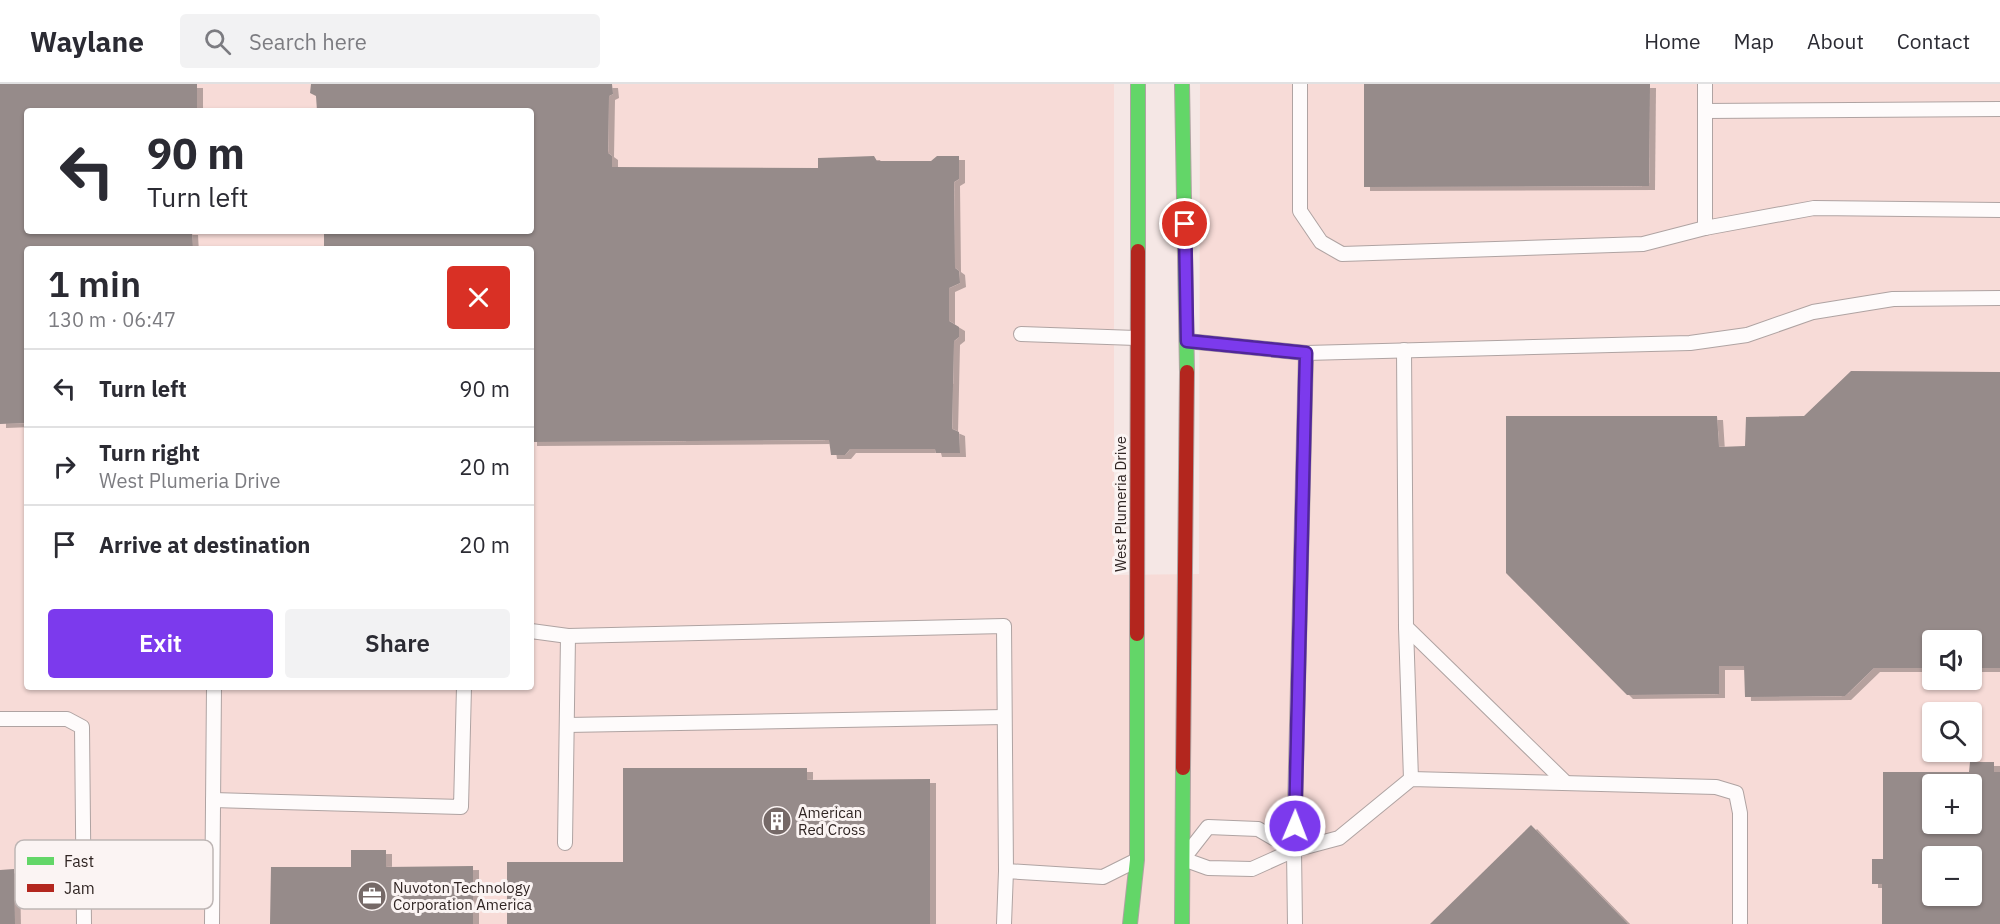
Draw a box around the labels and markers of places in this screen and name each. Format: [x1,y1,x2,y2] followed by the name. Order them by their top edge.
[1159,198,1210,249] pin
[798,803,866,839] place label: American Red Cross
[761,805,793,837] building icon: American Red Cross
[393,878,532,914] place label: Nuvoton Technology Corporation America
[356,880,388,912] office icon: Nuvoton Technology Corporation America

